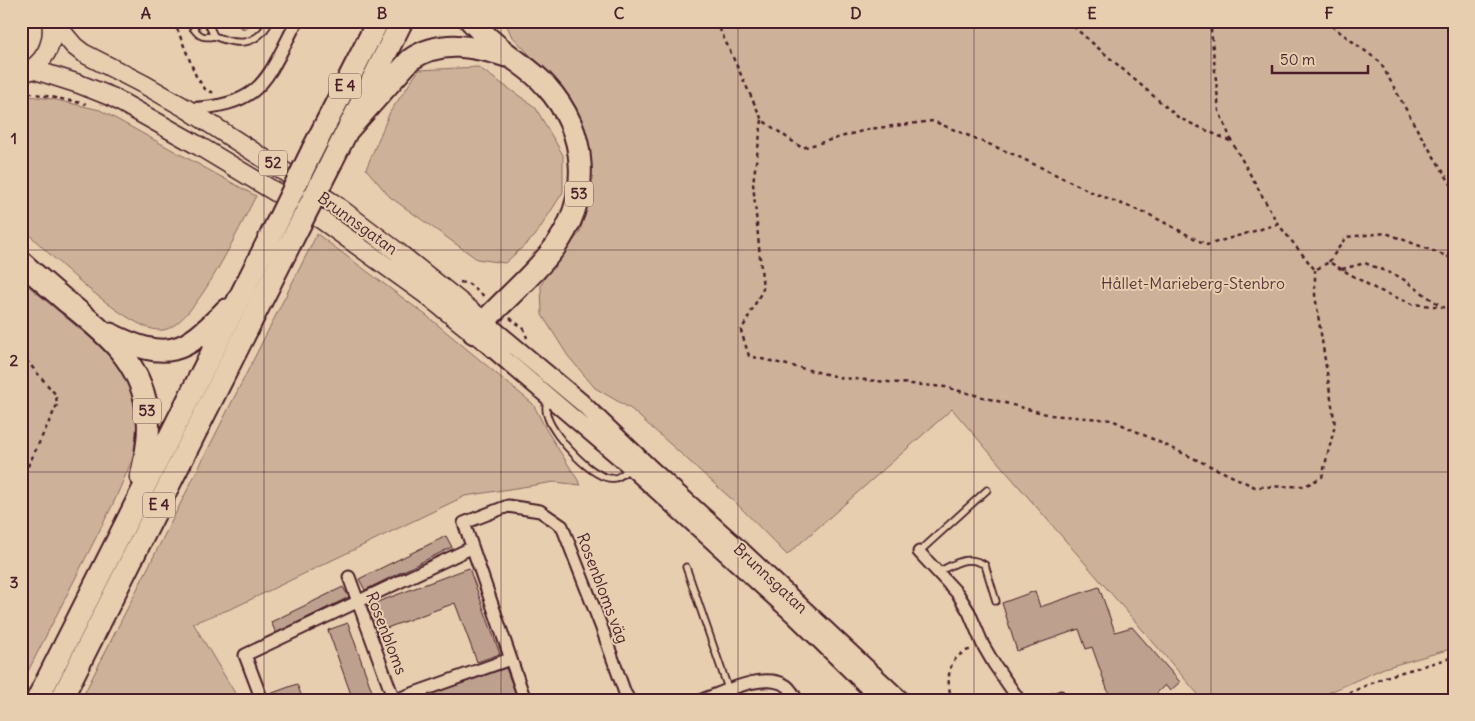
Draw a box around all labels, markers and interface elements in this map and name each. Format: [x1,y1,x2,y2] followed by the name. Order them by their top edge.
[141,3,151,23] text: A
[377,3,388,23] text: B
[614,3,625,23] text: C
[850,3,862,23] text: D
[1087,3,1097,23] text: E
[1324,3,1334,23] text: F
[1272,42,1369,74] scale bar
[1280,50,1315,69] text: 50 m
[329,74,361,98] road number: E 4
[11,128,17,148] text: 1
[259,150,287,176] road number: 52
[565,182,593,206] road number: 53
[314,187,402,259] street label: Brunnsgatan
[1101,273,1285,293] park label: Hållet-Marieberg-Stenbro
[10,350,19,370] text: 2
[133,398,161,424] road number: 53
[143,492,175,518] road number: E 4
[573,530,633,646] street label: Rosenbloms väg
[730,539,812,617] street label: Brunnsgatan
[9,572,19,592] text: 3
[362,589,412,677] street label: Rosenbloms

